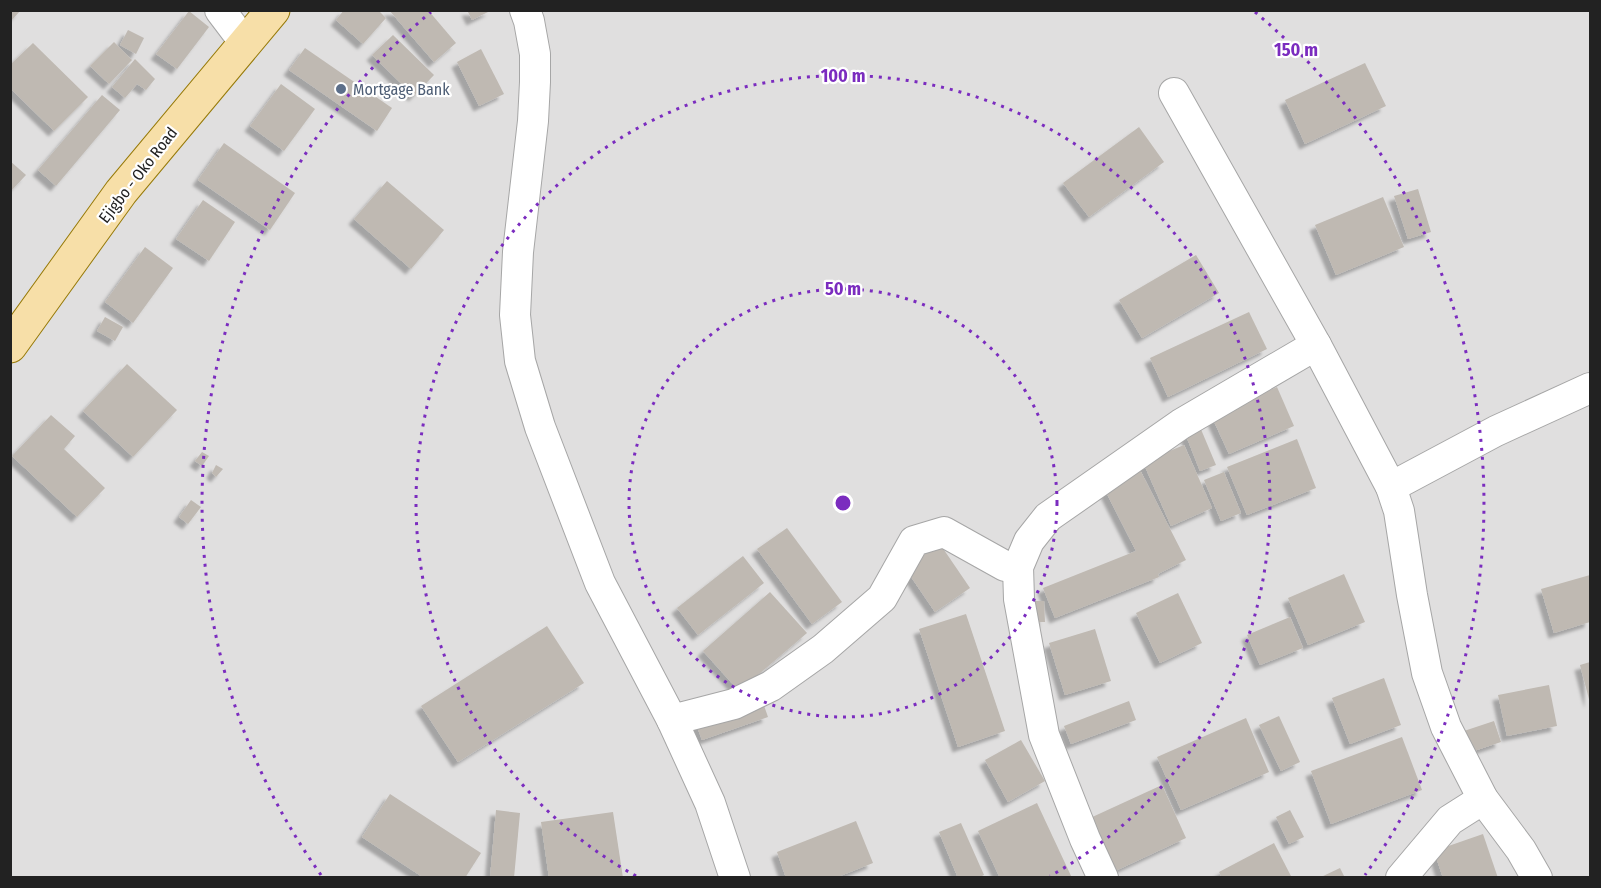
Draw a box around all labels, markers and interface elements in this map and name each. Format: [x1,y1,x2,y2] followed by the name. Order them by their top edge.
[1274,39,1318,61] text: 150 m
[821,65,865,87] text: 100 m
[353,80,450,99] place label: Mortgage Bank
[334,82,348,96] marker: Mortgage Bank
[95,123,181,227] street label: Ejigbo - Oko Road
[825,278,861,300] text: 50 m
[833,493,853,513] centre of rings

